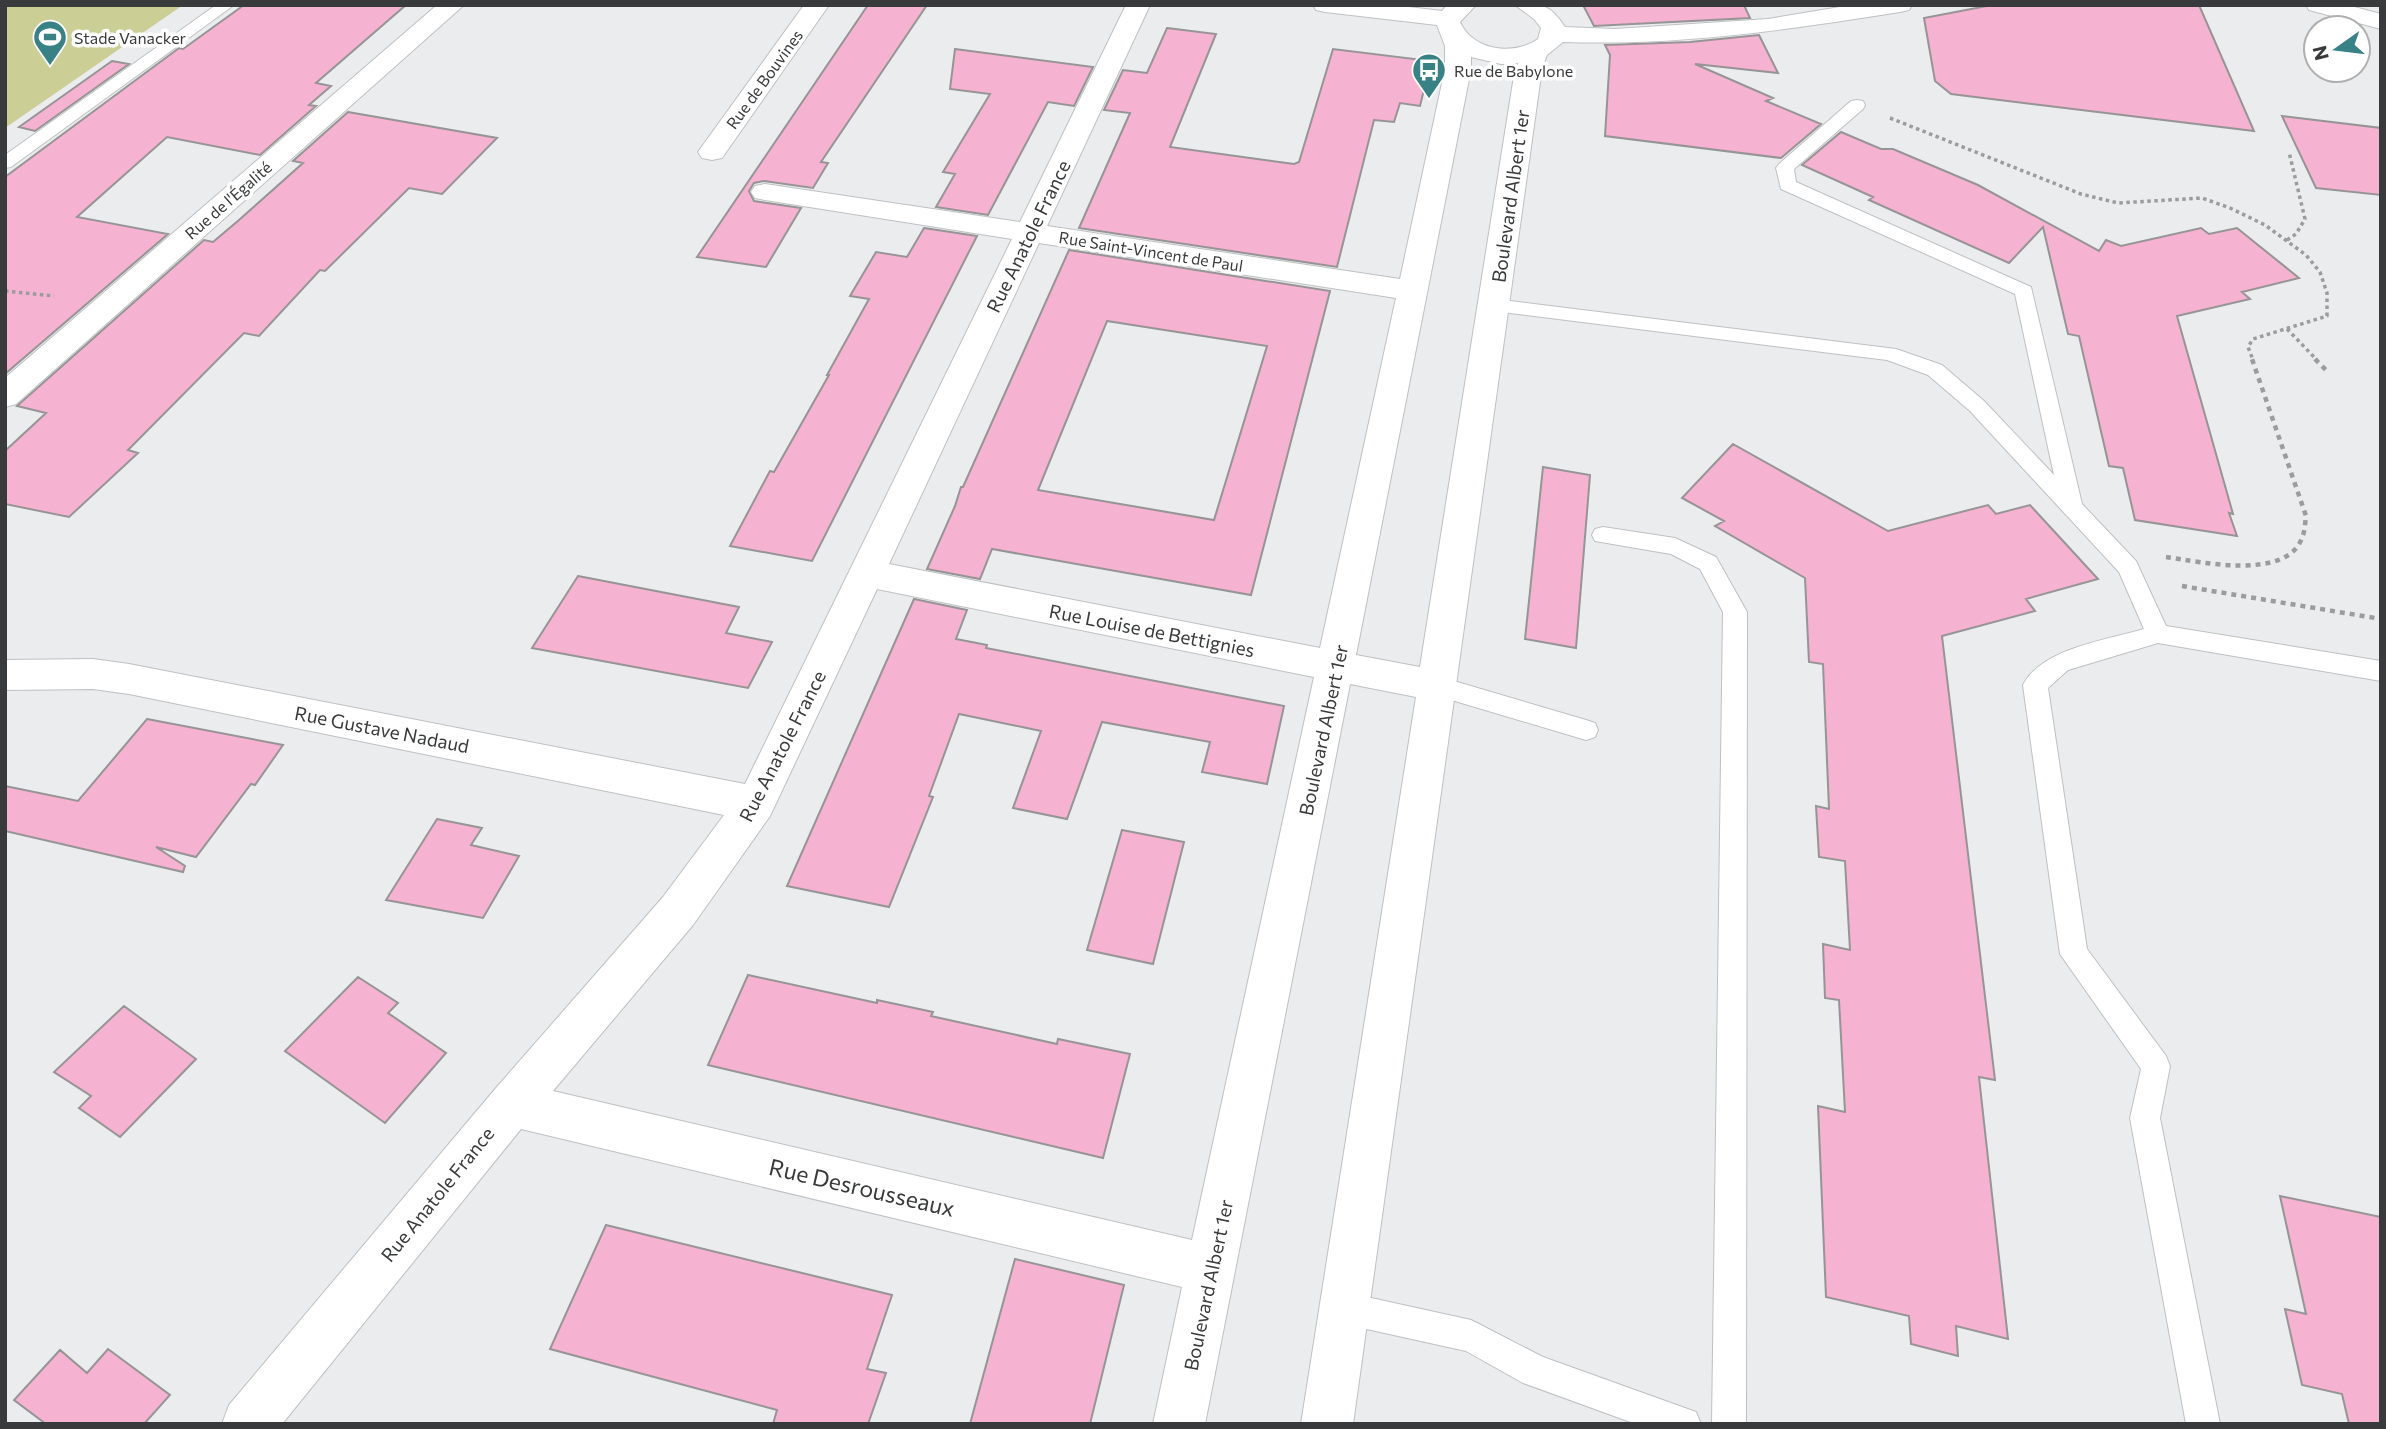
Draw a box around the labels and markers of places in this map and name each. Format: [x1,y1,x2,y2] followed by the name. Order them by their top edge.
[31,18,69,67] sports icon: Stade Vanacker
[74,28,187,47] place label: Stade Vanacker
[1410,51,1448,100] bus stop icon: Rue de Babylone
[1454,61,1573,80] place label: Rue de Babylone

